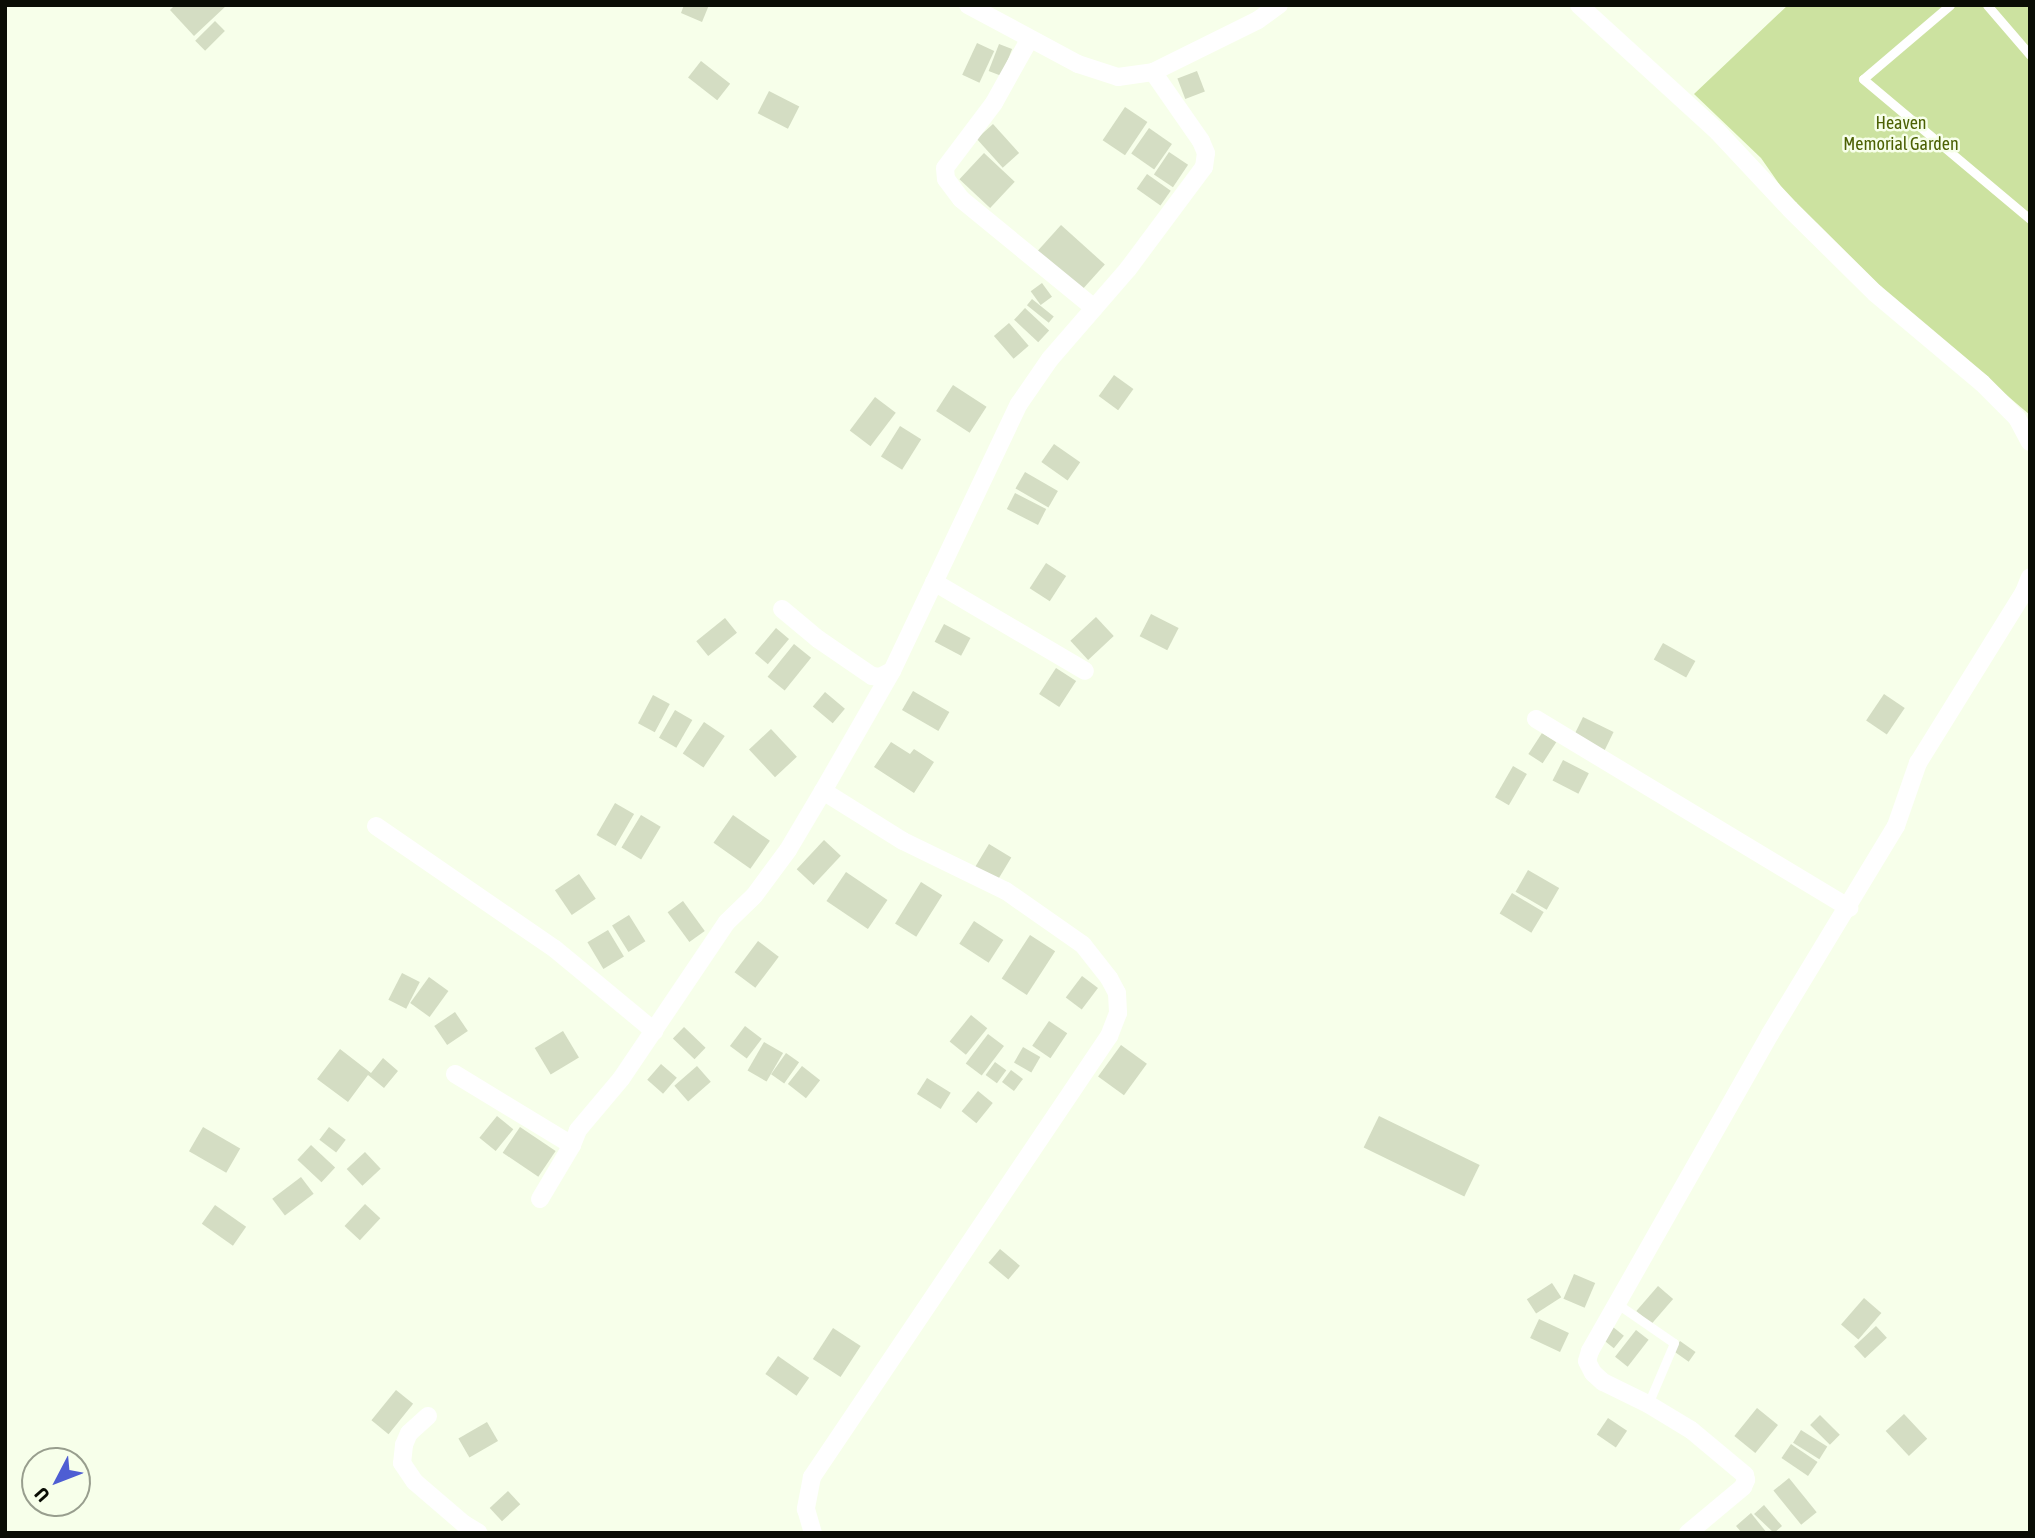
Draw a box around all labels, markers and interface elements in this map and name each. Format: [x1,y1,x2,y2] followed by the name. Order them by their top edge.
[1843,113,1959,156] park label: Heaven Memorial Garden
[21,1447,91,1517] north arrow
[30,1483,54,1506] text: U

